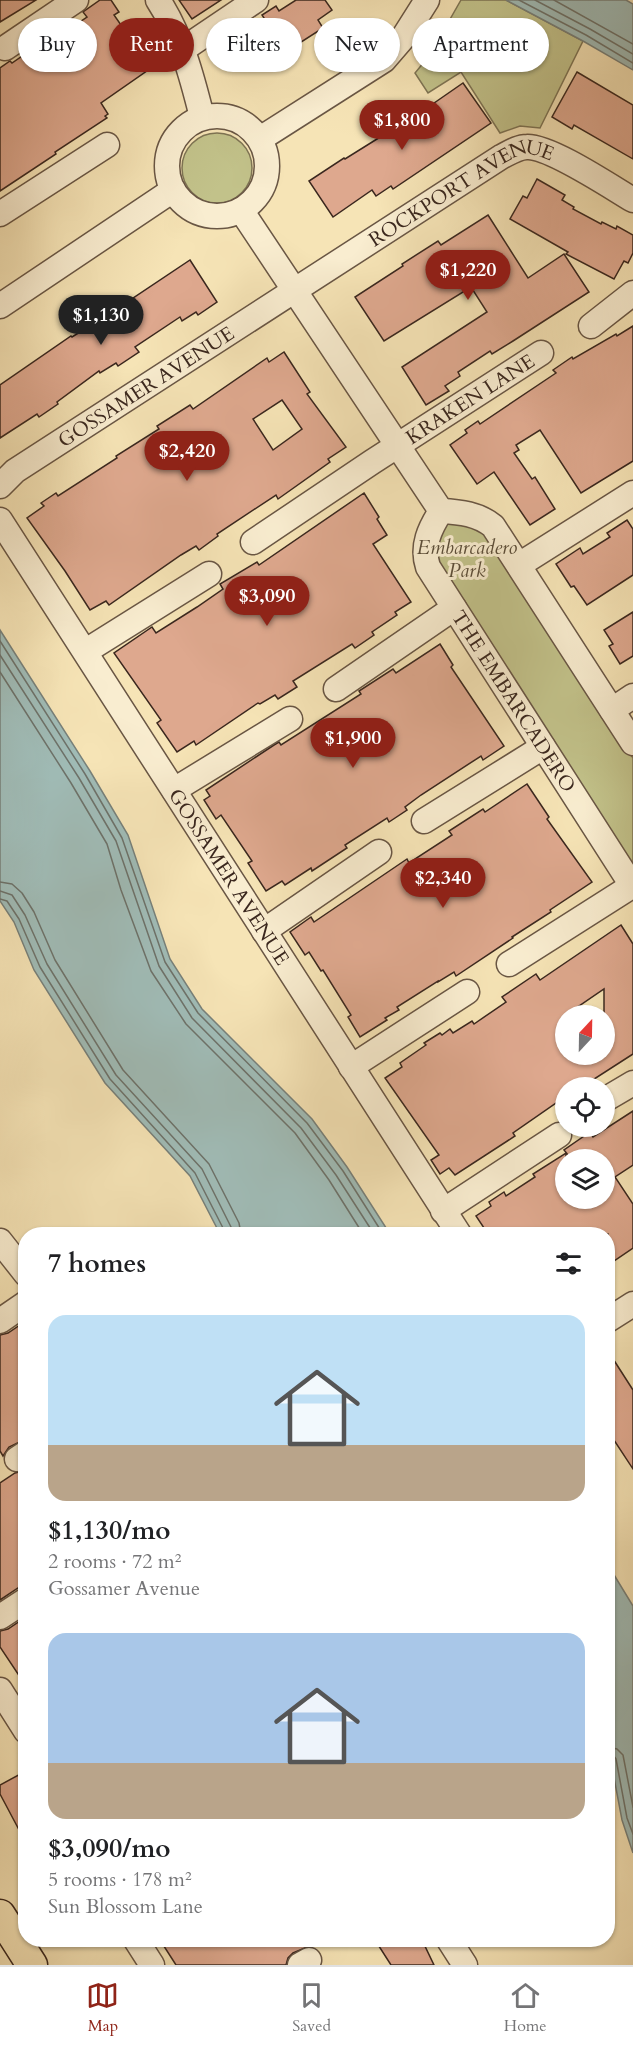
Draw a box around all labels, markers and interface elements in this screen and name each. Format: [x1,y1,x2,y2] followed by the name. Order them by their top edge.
[18,18,97,72] chip: Buy
[109,18,194,72] chip: Rent
[206,18,302,72] chip: Filters
[314,18,400,72] chip: New
[412,18,549,72] chip: Apartment
[353,100,451,151] pin: $1,800
[373,106,431,133] text: $1,800
[363,133,558,253] street label: ROCKPORT AVENUE
[419,250,517,301] pin: $1,220
[439,256,497,283] text: $1,220
[52,295,150,346] pin: $1,130
[72,301,130,328] text: $1,130
[53,320,239,454] street label: GOSSAMER AVENUE
[401,348,540,451] street label: KRAKEN LANE
[138,431,236,482] pin: $2,420
[158,437,216,464] text: $2,420
[417,534,517,584] park label: Embarcadero Park
[218,576,316,627] pin: $3,090
[238,582,296,609] text: $3,090
[445,605,582,798] street label: THE EMBARCADERO
[304,718,402,769] pin: $1,900
[324,724,382,751] text: $1,900
[162,783,296,970] street label: GOSSAMER AVENUE
[394,858,492,909] pin: $2,340
[414,864,472,891] text: $2,340
[555,1005,615,1065] north arrow
[555,1005,615,1209] map controls
[555,1077,615,1137] button: locate
[555,1149,615,1209] button: layers
[48,1246,146,1281] text: 7 homes
[552,1247,585,1280] icon: filters
[263,1354,371,1462] icon: home
[48,1513,171,1548] text: $1,130/mo
[48,1548,181,1575] text: 2 rooms · 72 m²
[48,1575,200,1602] text: Gossamer Avenue
[263,1672,371,1780] icon: home
[48,1831,171,1866] text: $3,090/mo
[48,1866,192,1893] text: 5 rooms · 178 m²
[48,1893,203,1920] text: Sun Blossom Lane
[86,1979,119,2037] tab: Map
[292,1979,331,2037] tab: Saved
[504,1979,547,2037] tab: Home

